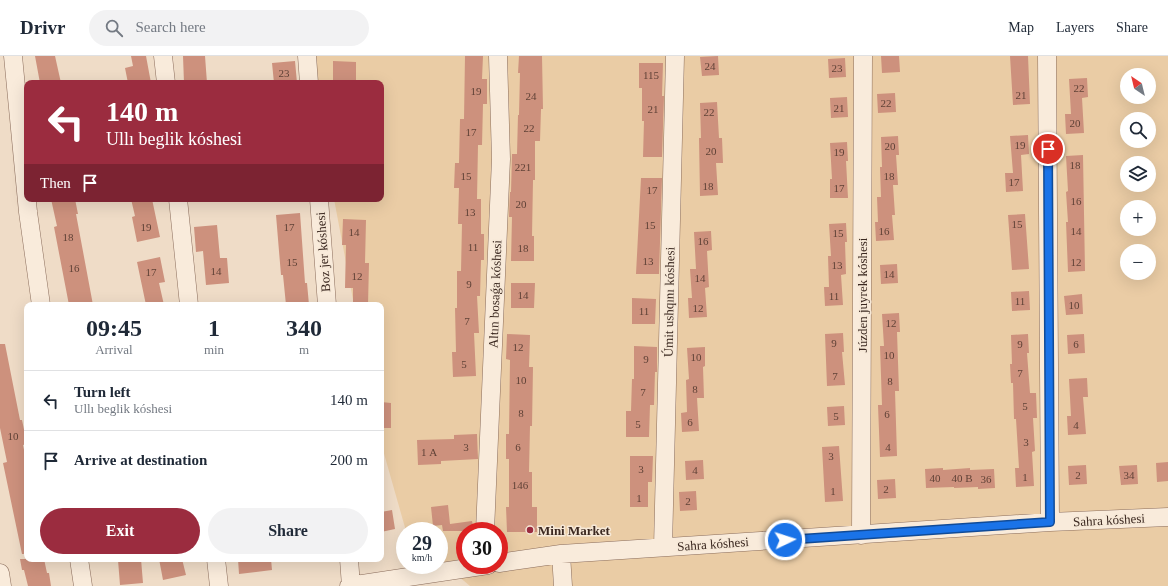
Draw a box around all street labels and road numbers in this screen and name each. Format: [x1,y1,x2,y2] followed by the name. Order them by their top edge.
[313,211,333,293] street label: Boz jer kóshesi
[855,237,870,352] street label: Júzden juyrek kóshesi
[486,239,504,348] street label: Altın bosaǵa kóshesi
[661,246,677,357] street label: Úmit ushqını kóshesi
[1073,511,1146,529] street label: Sahra kóshesi
[677,534,750,554] street label: Sahra kóshesi

